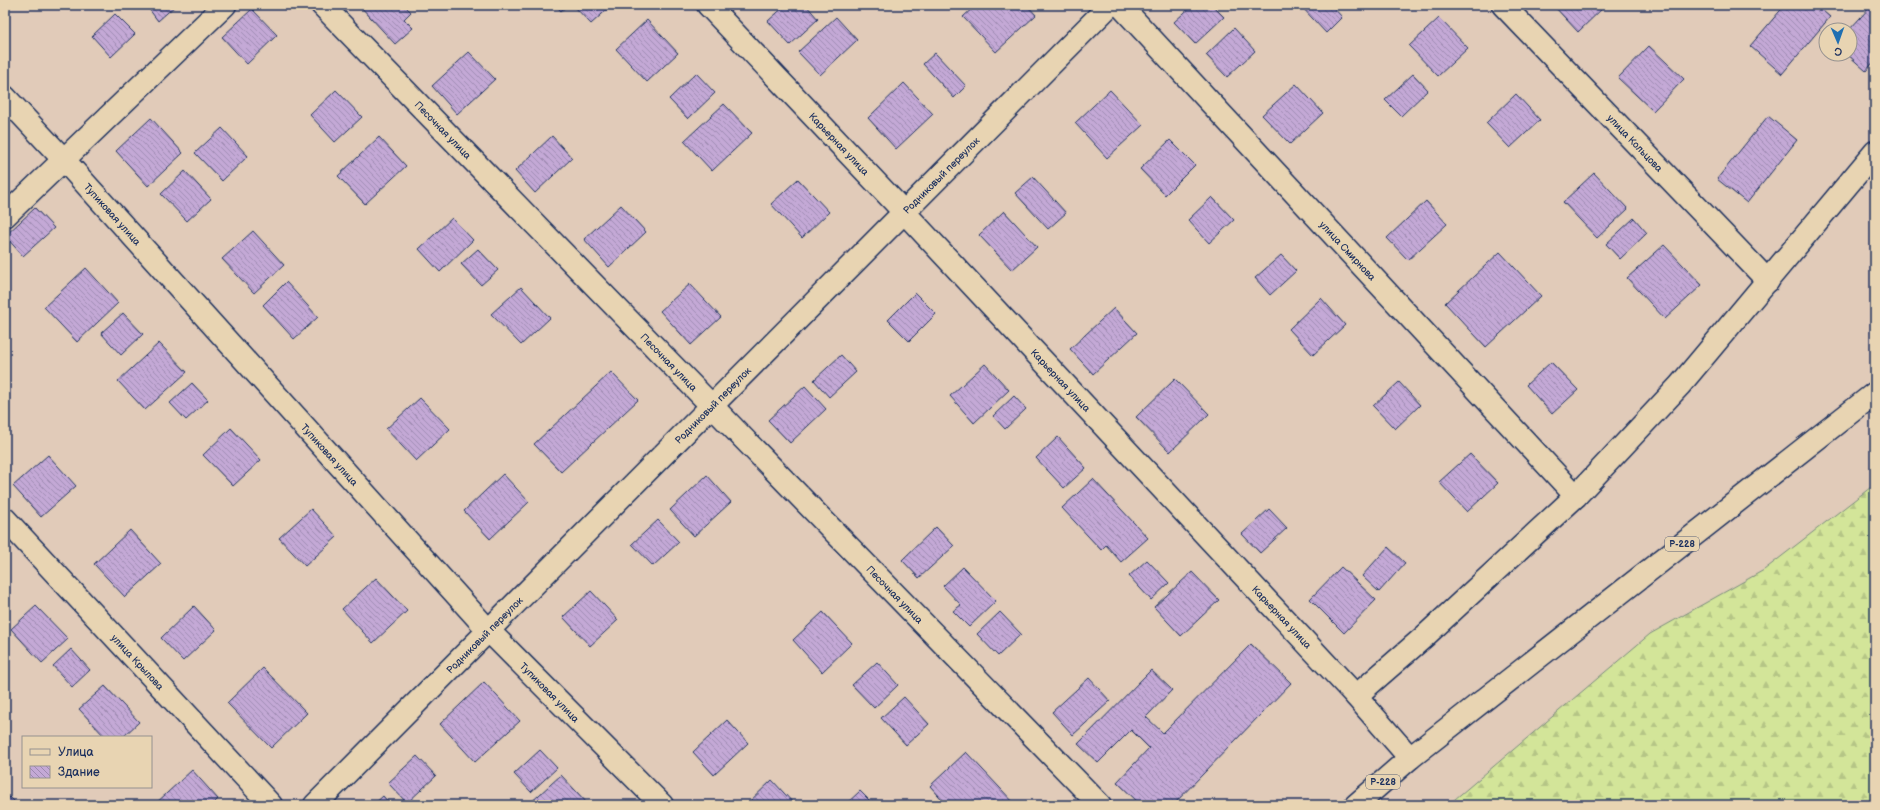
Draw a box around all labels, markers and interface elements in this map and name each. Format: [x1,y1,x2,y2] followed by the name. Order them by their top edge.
[1818,22,1858,62] north arrow
[1834,45,1842,58] text: С
[412,99,473,162] street label: Песочная улица
[806,111,871,178] street label: Карьерная улица
[1604,112,1665,175] street label: улица Кольцова
[901,134,983,217] street label: Родниковый переулок
[81,181,143,248] street label: Тупиковая улица
[1317,219,1378,284] street label: улица Смирнова
[638,331,699,394] street label: Песочная улица
[1028,347,1093,415] street label: Карьерная улица
[673,364,754,447] street label: Родниковый переулок
[298,422,360,489] street label: Тупиковая улица
[1665,537,1699,551] road number: Р-228
[864,564,925,626] street label: Песочная улица
[1249,584,1314,652] street label: Карьерная улица
[444,594,526,676] street label: Родниковый переулок
[108,632,166,693] street label: улица Крылова
[517,661,581,725] street label: Тупиковая улица
[22,736,152,788] legend
[58,745,94,760] text: Улица
[58,765,100,780] text: Здание
[1366,775,1400,789] road number: Р-228

